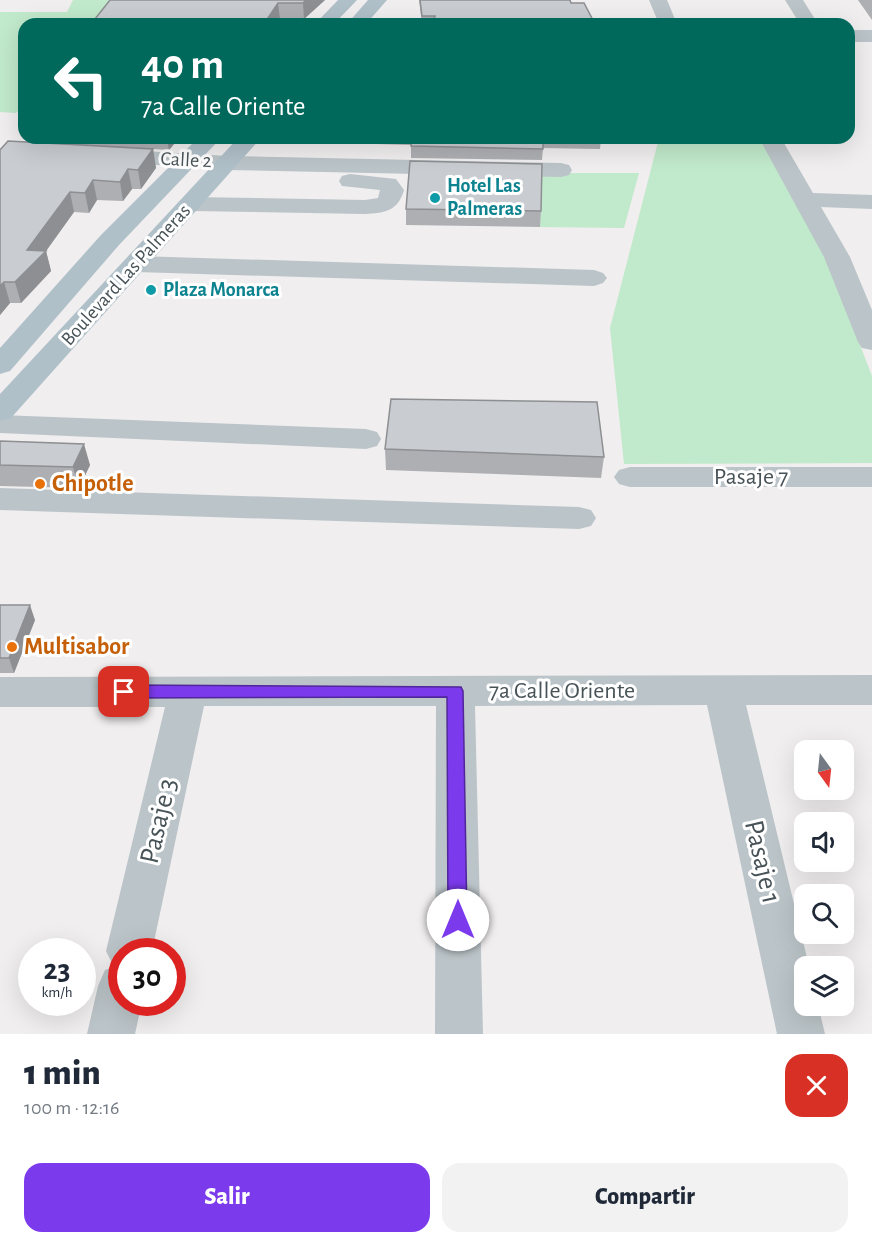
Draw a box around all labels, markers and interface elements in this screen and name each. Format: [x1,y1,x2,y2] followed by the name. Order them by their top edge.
[42,42,120,120] icon: left
[141,44,224,86] text: 40 m
[141,93,305,120] text: 7a Calle Oriente
[160,149,212,171] street label: Calle 2
[447,176,522,219] place label: Hotel Las Palmeras
[428,191,442,205] marker: Hotel Las Palmeras
[58,201,194,349] street label: Boulevard Las Palmeras
[163,280,280,300] place label: Plaza Monarca
[144,283,158,297] marker: Plaza Monarca
[714,465,788,489] street label: Pasaje 7
[52,472,134,496] place label: Chipotle
[33,477,47,491] marker: Chipotle
[24,635,130,659] place label: Multisabor
[5,640,19,654] marker: Multisabor
[98,666,149,717] pin
[107,675,140,708] icon: arrive
[489,679,635,703] street label: 7a Calle Oriente
[794,740,854,800] north arrow
[794,740,854,1016] map controls
[136,776,182,866] street label: Pasaje 3
[794,812,854,872] button: sound
[739,818,785,906] street label: Pasaje 1
[794,884,854,944] button: search
[426,888,490,952] position arrow
[108,938,186,1016] speed limit sign: 30
[43,955,71,985] text: 23
[794,956,854,1016] button: layers
[42,985,72,1000] text: km/h
[785,1054,848,1117] button: close
[24,1055,101,1091] text: 1 min
[24,1098,119,1118] text: 100 m · 12:16
[24,1163,430,1232] button: Salir
[442,1163,848,1232] button: Compartir

